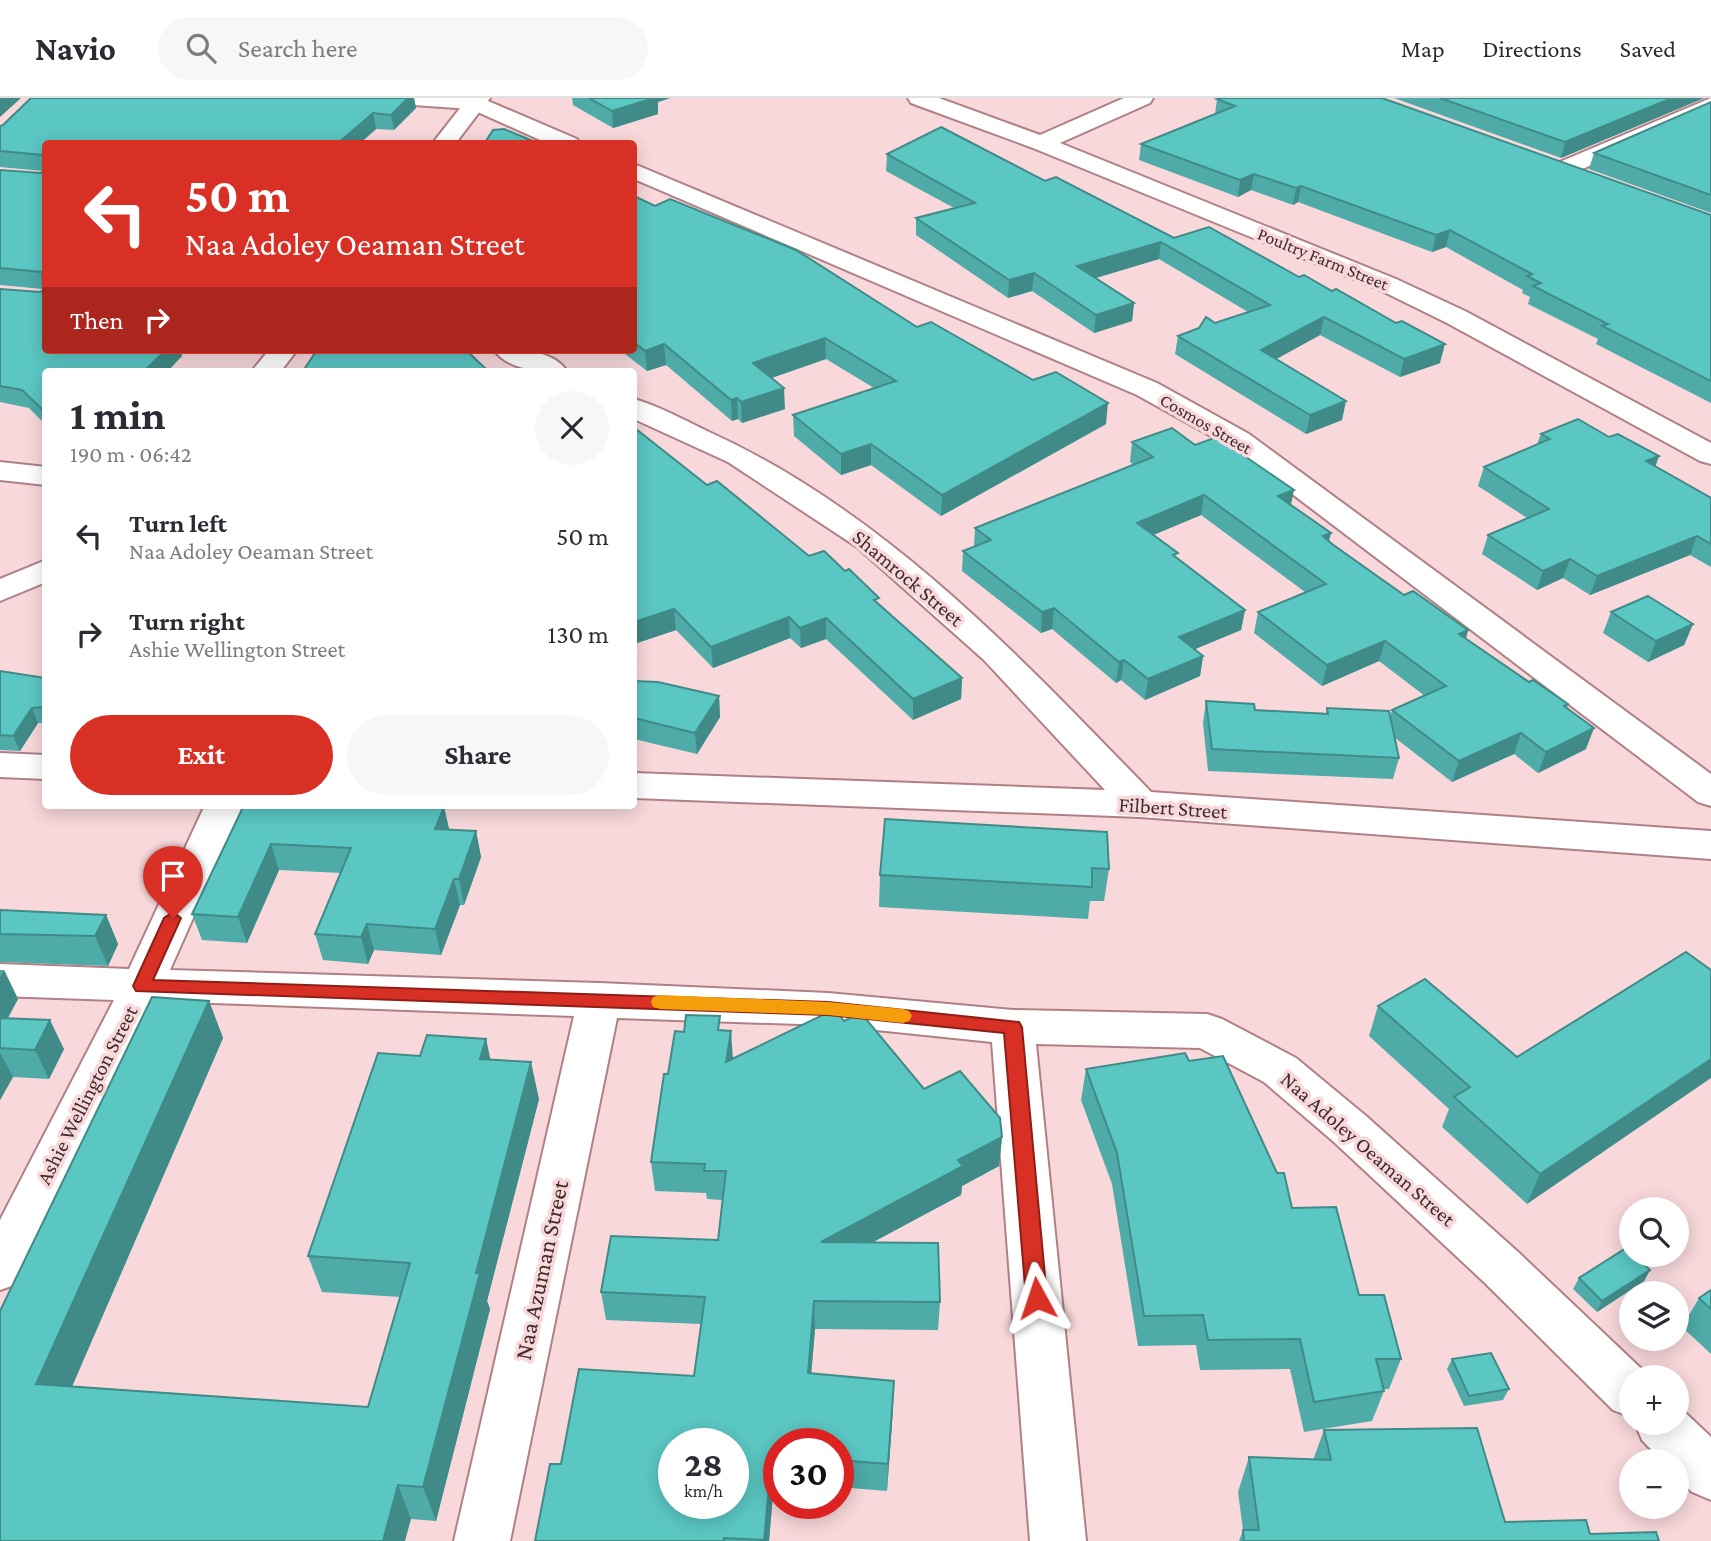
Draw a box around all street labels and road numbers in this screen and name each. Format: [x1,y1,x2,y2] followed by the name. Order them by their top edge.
[1255,224,1392,295] street label: Poultry Farm Street
[1157,390,1256,459] street label: Cosmos Street
[848,525,969,632] street label: Shamrock Street
[1118,792,1229,824] street label: Filbert Street
[32,1001,143,1188] street label: Ashie Wellington Street
[1276,1067,1461,1232] street label: Naa Adoley Oeaman Street
[509,1177,573,1362] street label: Naa Azuman Street

